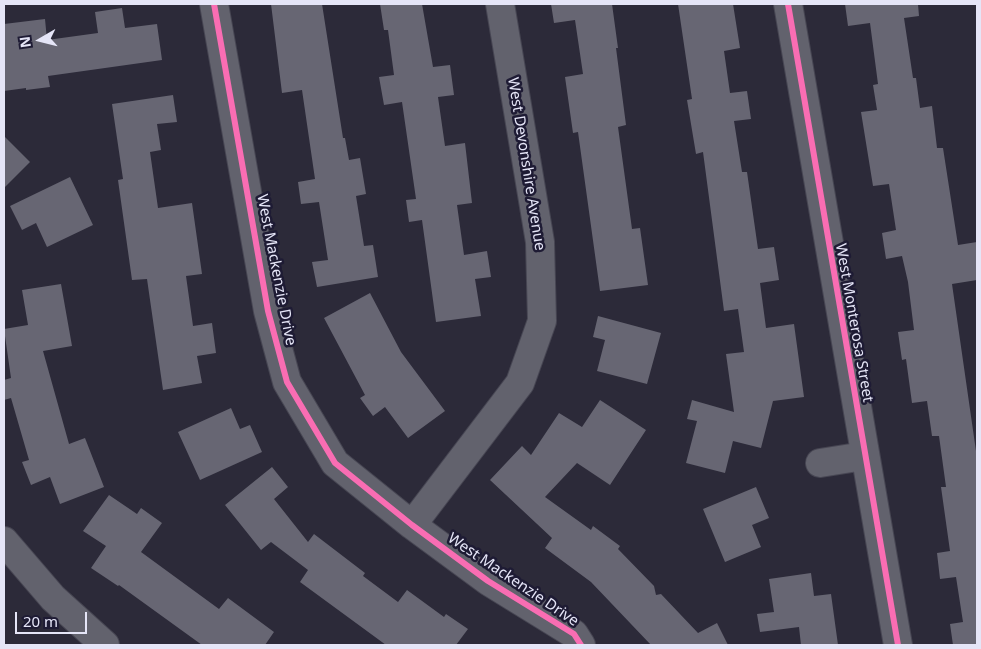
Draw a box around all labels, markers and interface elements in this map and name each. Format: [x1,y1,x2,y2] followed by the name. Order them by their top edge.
[15,15,65,65] north arrow
[14,35,35,49] text: N
[503,76,549,252] street label: West Devonshire Avenue
[252,193,300,347] street label: West Mackenzie Drive
[831,242,877,404] street label: West Monterosa Street
[444,529,582,631] street label: West Mackenzie Drive
[18,602,90,634] scale bar
[23,611,58,631] text: 20 m

